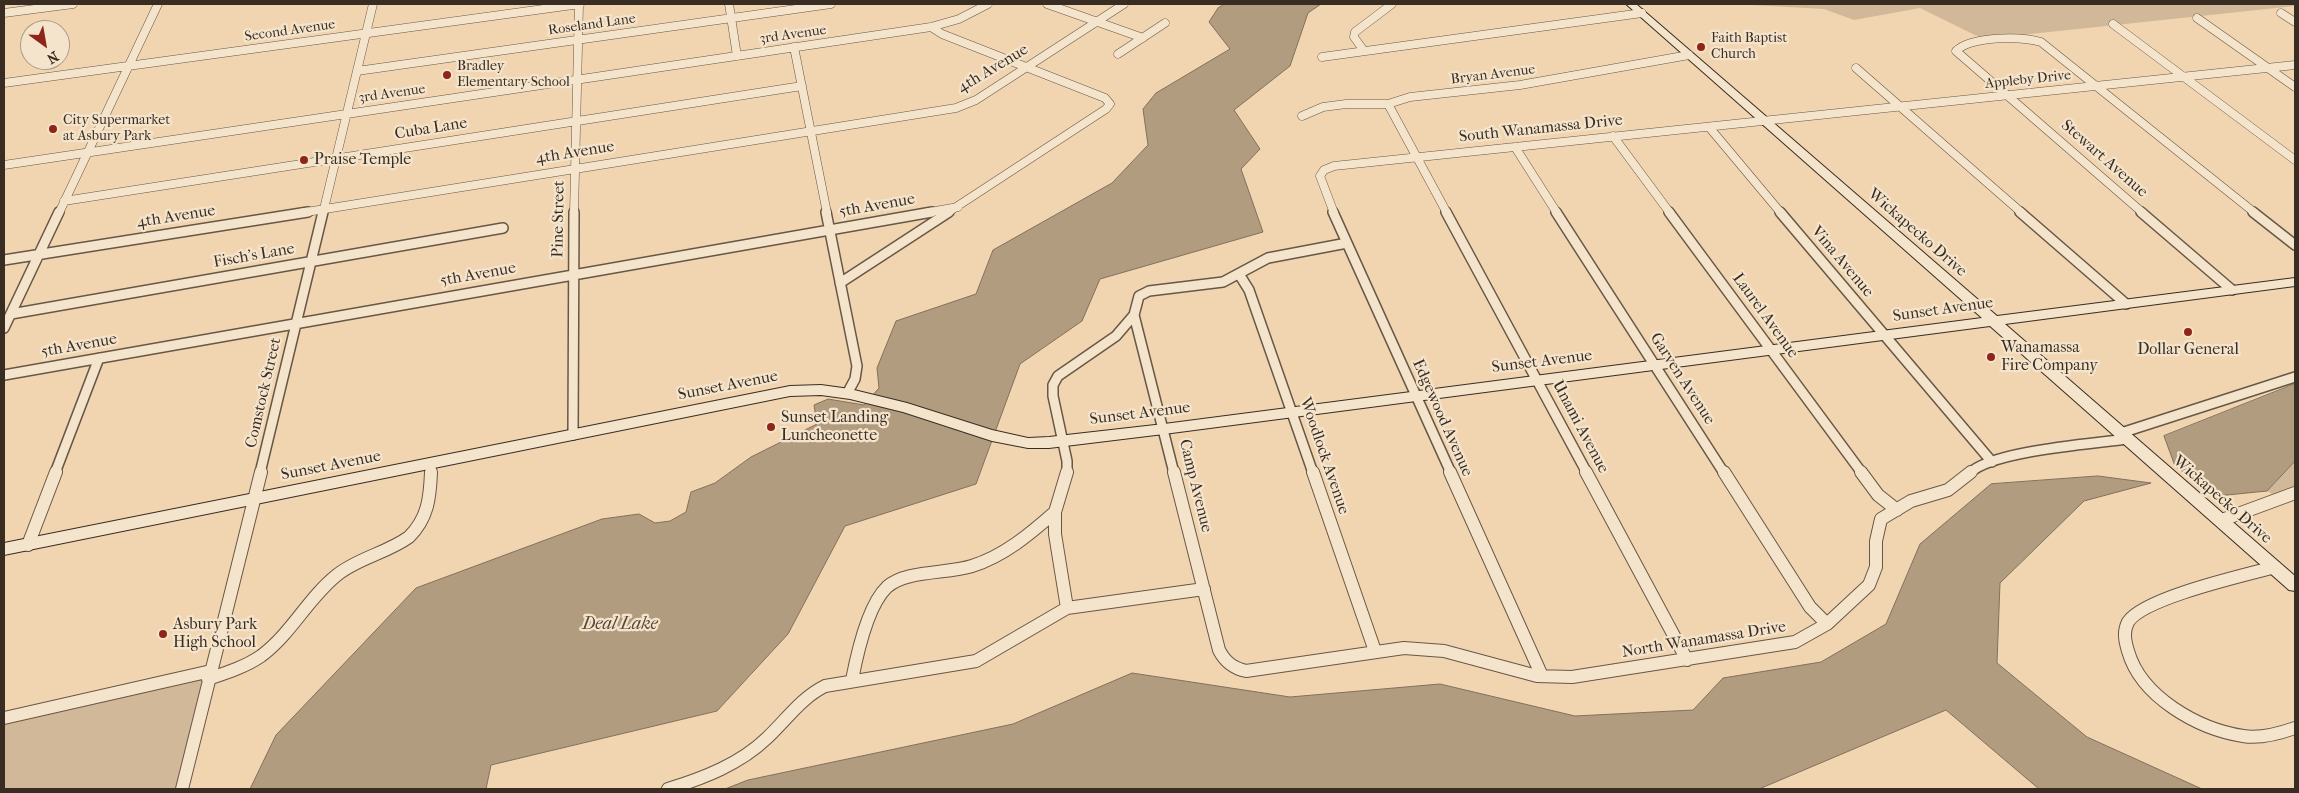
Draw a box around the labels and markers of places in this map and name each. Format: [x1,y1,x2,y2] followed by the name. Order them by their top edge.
[1711,31,1787,64] place label: Faith Baptist Church
[1695,41,1707,53] marker: Faith Baptist Church
[457,59,570,92] place label: Bradley Elementary School
[441,69,453,81] marker: Bradley Elementary School
[63,113,170,146] place label: City Supermarket at Asbury Park
[47,123,59,135] marker: City Supermarket at Asbury Park
[314,150,411,170] place label: Praise Temple
[298,154,310,166] marker: Praise Temple
[2182,326,2194,338] marker: Dollar General
[2001,338,2098,376] place label: Wanamassa Fire Company
[2137,340,2239,360] place label: Dollar General
[1985,351,1997,363] marker: Wanamassa Fire Company
[781,408,888,446] place label: Sunset Landing Luncheonette
[765,421,777,433] marker: Sunset Landing Luncheonette
[173,615,257,653] place label: Asbury Park High School
[157,628,169,640] marker: Asbury Park High School

